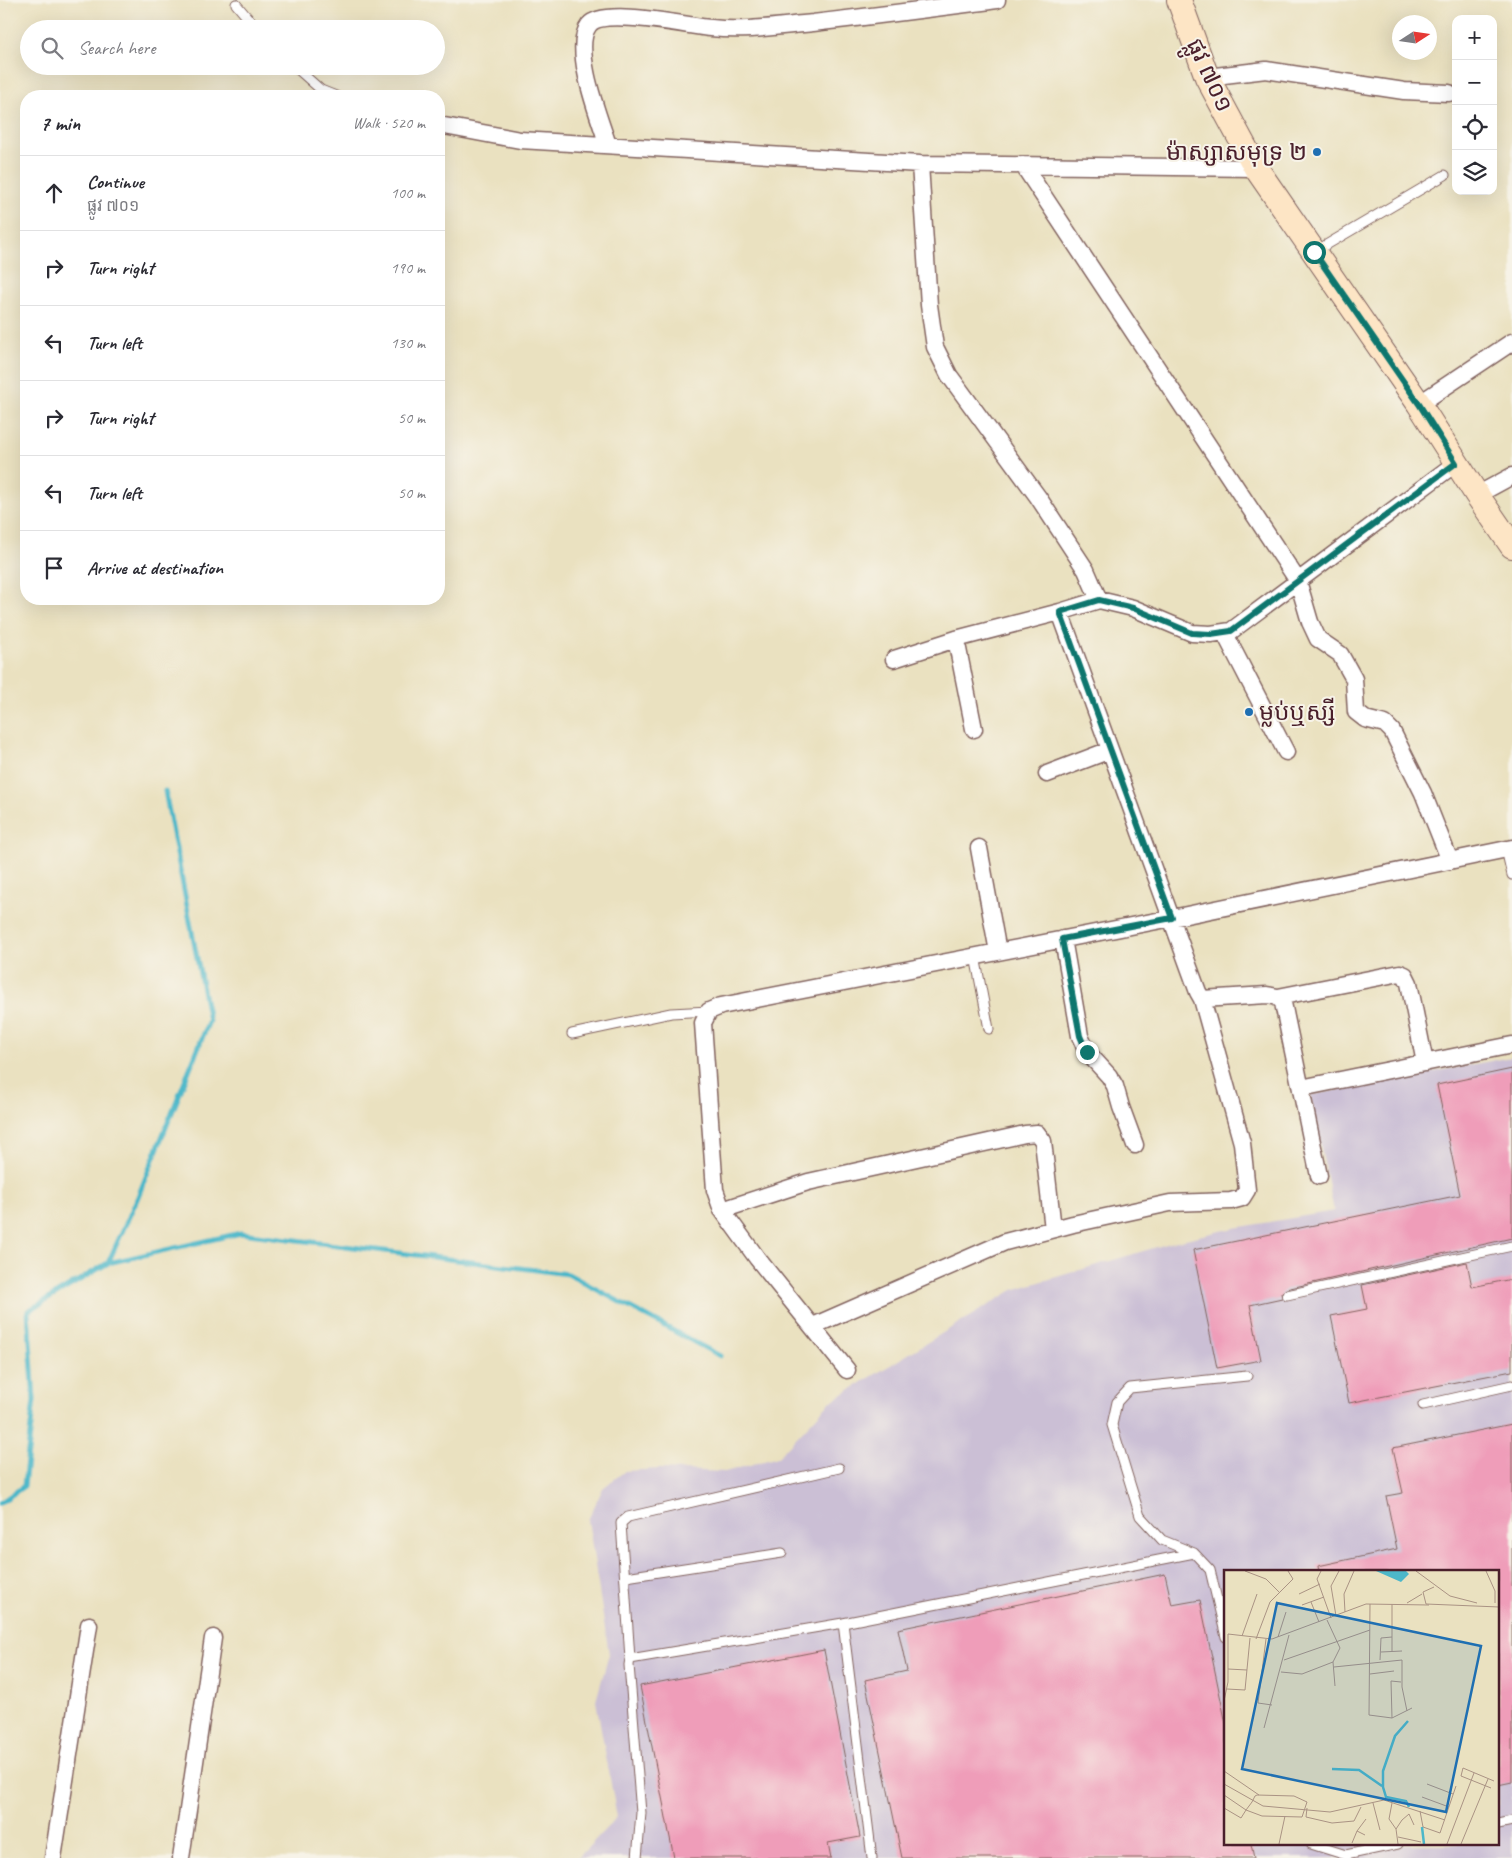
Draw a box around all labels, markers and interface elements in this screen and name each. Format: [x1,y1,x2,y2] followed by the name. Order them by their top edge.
[1392,15,1437,60] north arrow
[1452,15,1497,195] map controls
[1452,15,1497,60] button: +
[20,20,445,75] search box
[1173,33,1240,120] street label: ផ្លូវ ៧០១
[38,34,66,62] icon: search
[78,36,155,60] text: Search here
[1452,60,1497,105] button: −
[1452,105,1497,150] button: locate
[40,110,80,136] text: 7 min
[353,113,425,133] text: Walk · 520 m
[1166,137,1307,167] place label: ម៉ាស្សាសមុទ្រ ២
[1311,146,1323,158] marker: ម៉ាស្សាសមុទ្រ ២
[1452,150,1497,195] button: layers
[87,170,144,194] text: Continue
[40,179,68,207] icon: ahead
[391,183,425,203] text: 100 m
[87,196,139,216] text: ផ្លូវ ៧០១
[1303,241,1326,264] route start
[40,254,68,282] icon: right
[87,256,154,280] text: Turn right
[391,258,425,278] text: 190 m
[40,329,68,357] icon: left
[87,331,142,355] text: Turn left
[391,333,425,353] text: 130 m
[40,404,68,432] icon: right
[87,406,154,430] text: Turn right
[398,408,425,428] text: 50 m
[40,479,68,507] icon: left
[87,481,142,505] text: Turn left
[398,483,425,503] text: 50 m
[40,554,68,582] icon: arrive
[87,556,223,580] text: Arrive at destination
[1259,697,1335,727] place label: ម្លប់ឬស្សី
[1243,706,1255,718] marker: ម្លប់ឬស្សី
[1076,1041,1099,1064] route end
[1224,1570,1500,1846] inset map

